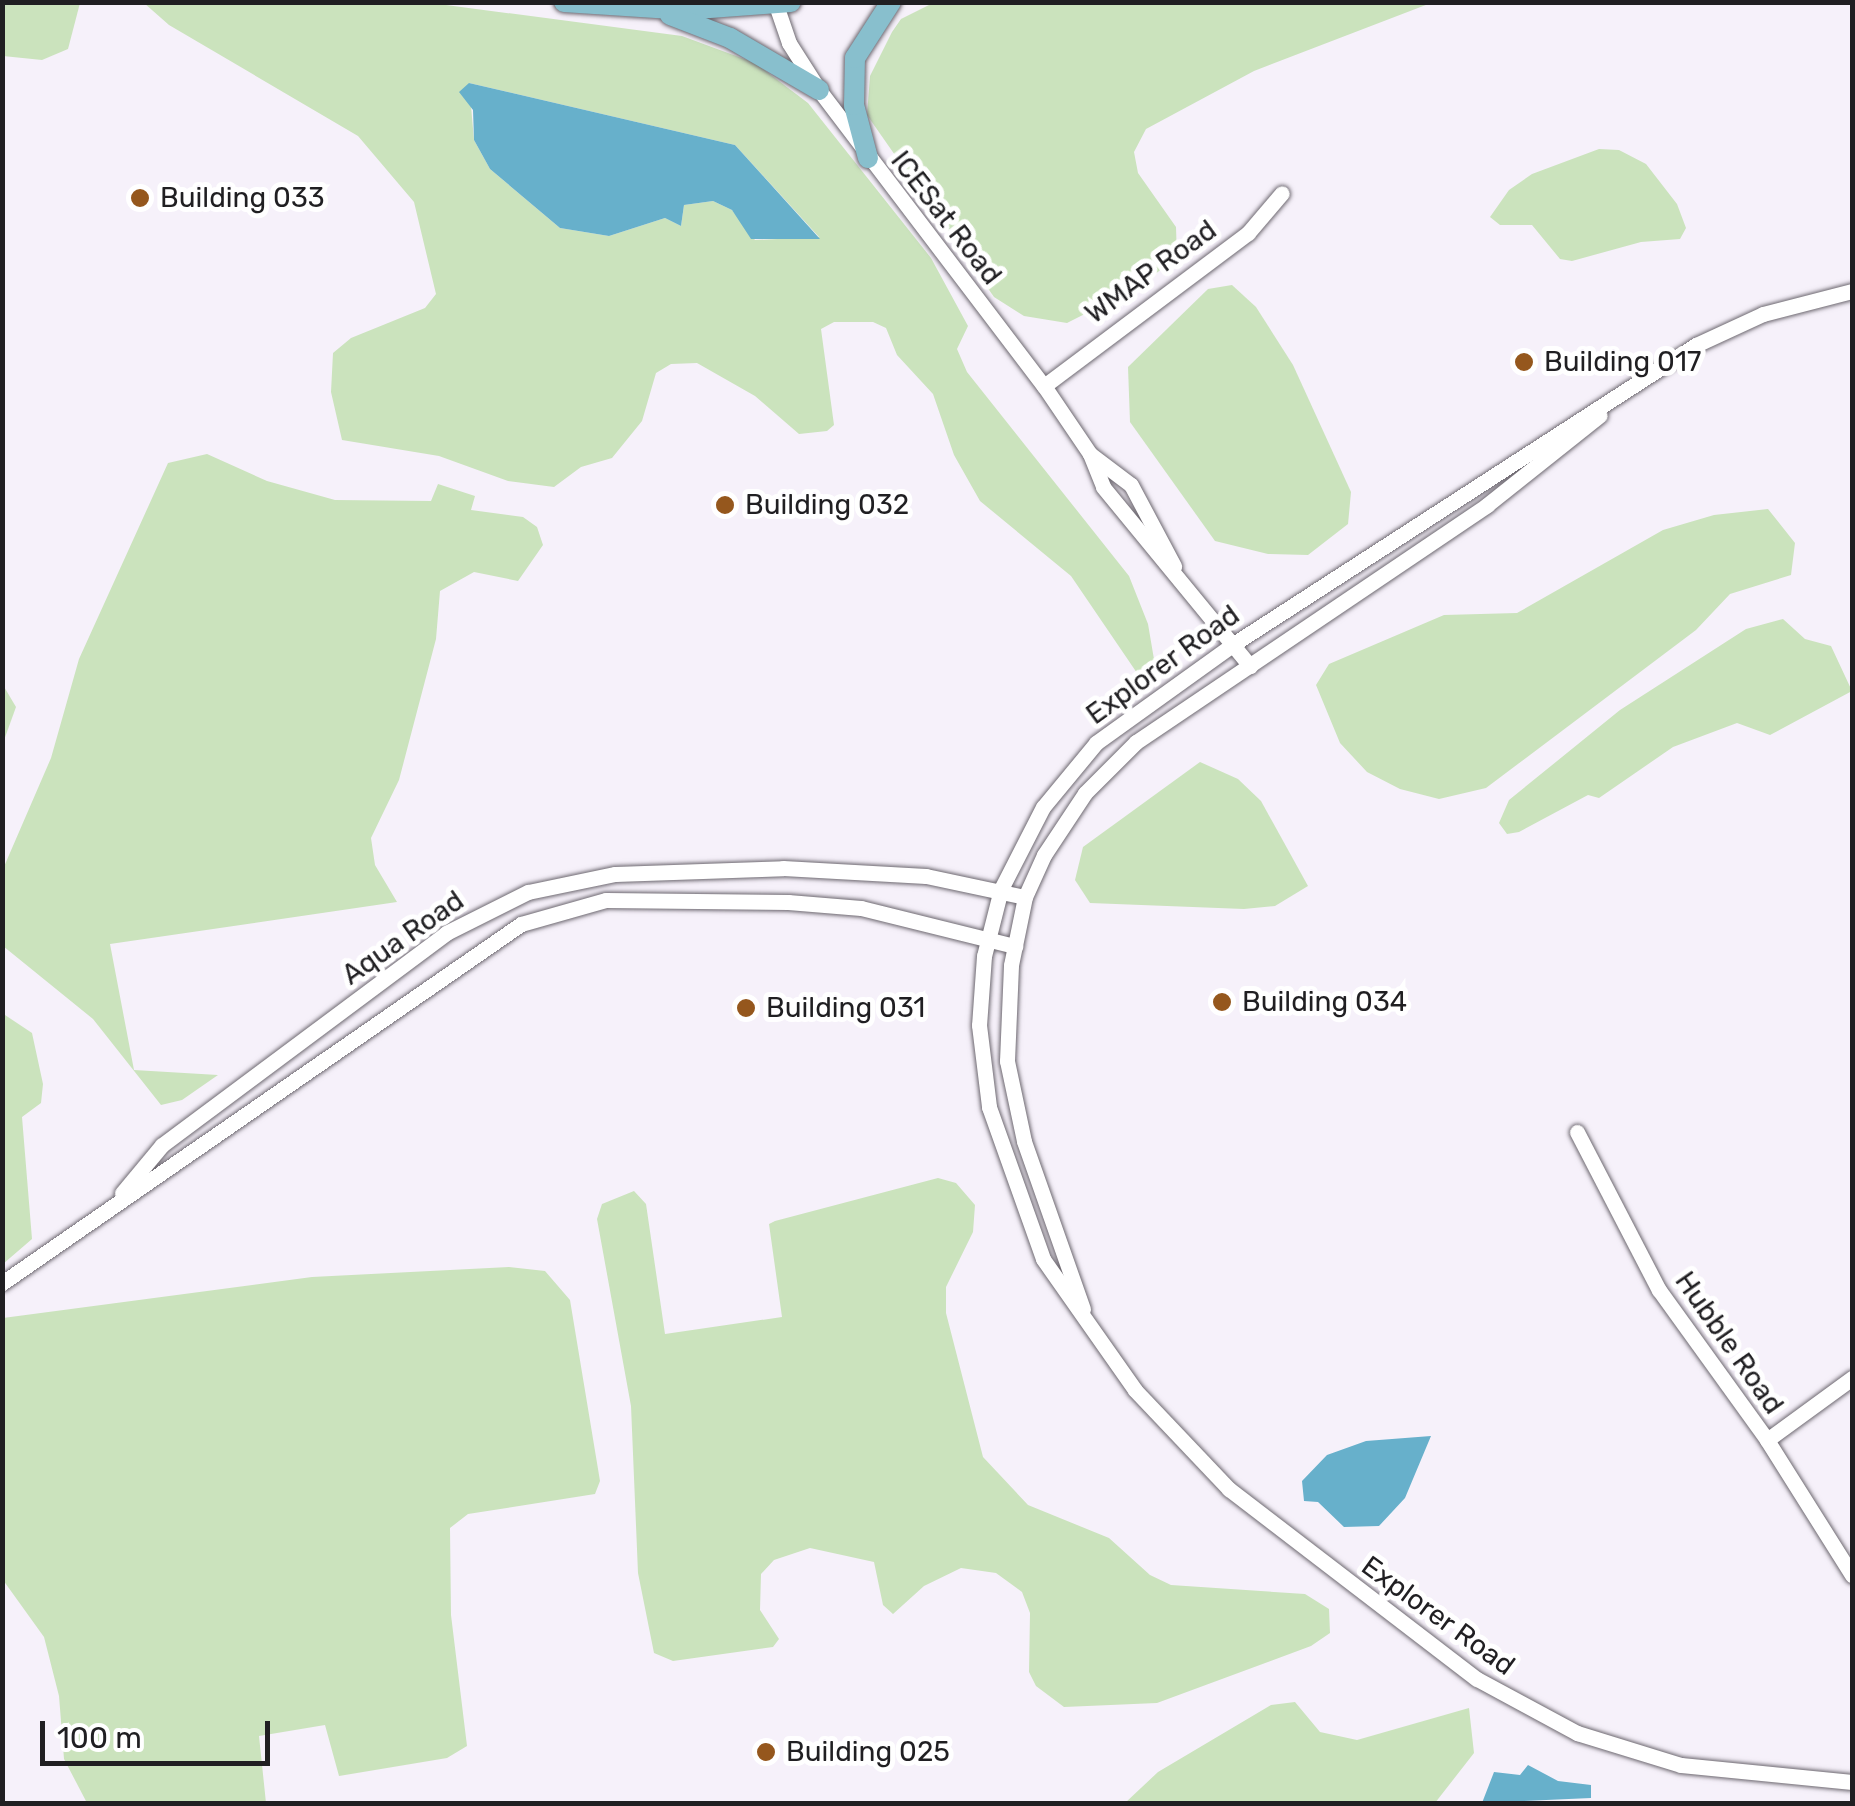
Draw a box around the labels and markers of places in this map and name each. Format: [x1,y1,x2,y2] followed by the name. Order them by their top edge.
[160,181,325,215] place label: Building 033
[129,187,151,209] marker: Building 033
[1544,345,1701,379] place label: Building 017
[1513,351,1535,373] marker: Building 017
[745,488,909,522] place label: Building 032
[714,494,736,516] marker: Building 032
[1242,985,1407,1019] place label: Building 034
[766,991,925,1025] place label: Building 031
[1211,991,1233,1013] marker: Building 034
[735,997,757,1019] marker: Building 031
[786,1735,950,1769] place label: Building 025
[755,1741,777,1763] marker: Building 025

